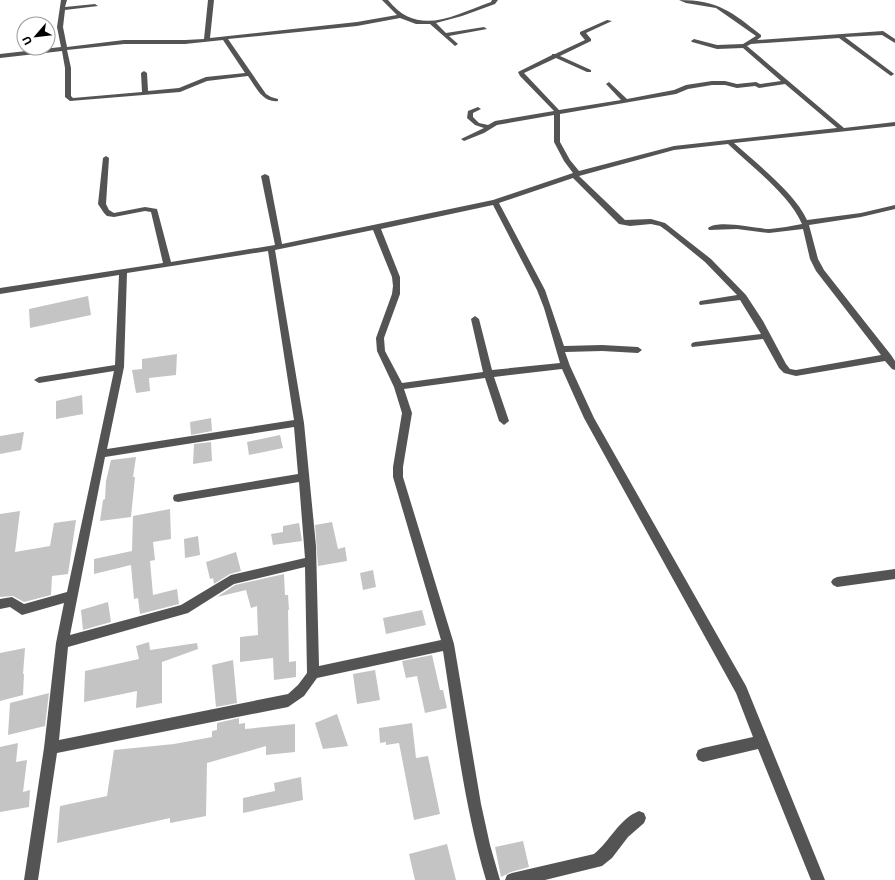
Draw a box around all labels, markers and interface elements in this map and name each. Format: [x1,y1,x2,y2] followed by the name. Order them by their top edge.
[16,16,56,56] north arrow
[19,34,34,48] text: U

